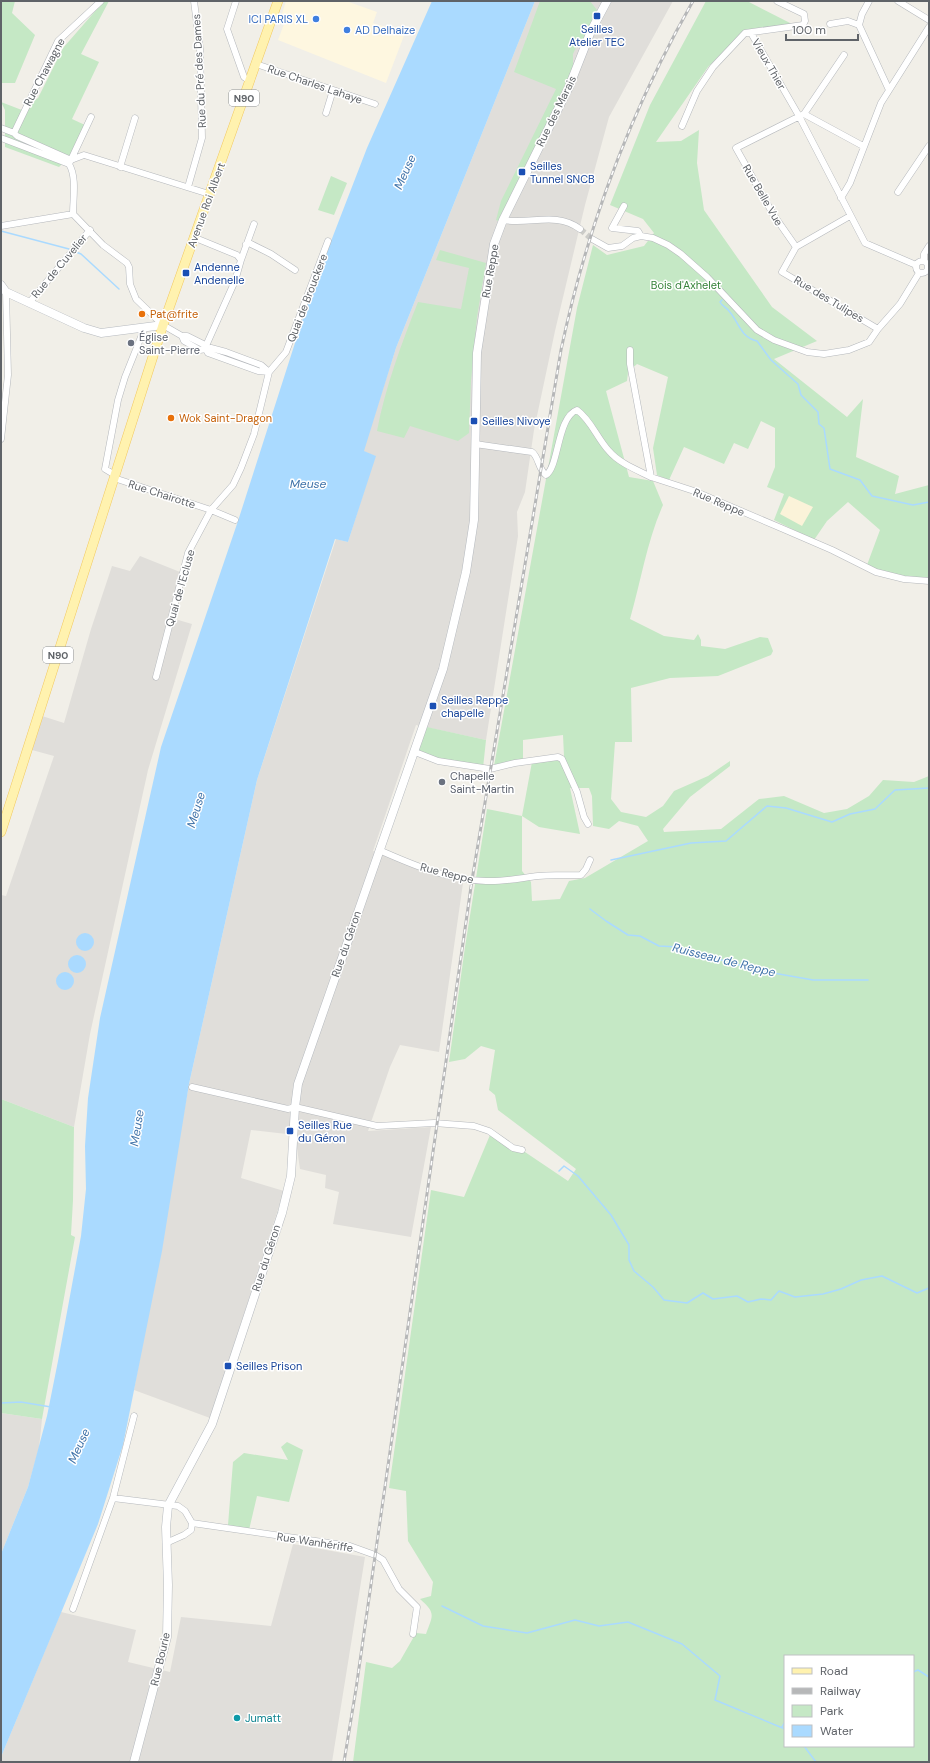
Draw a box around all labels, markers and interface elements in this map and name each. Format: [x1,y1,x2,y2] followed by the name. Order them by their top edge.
[592,11,602,21] marker: Seilles Atelier TEC
[248,12,308,26] place label: ICI PARIS XL
[189,14,209,128] street label: Rue du Pré des Dames
[311,14,321,24] marker: ICI PARIS XL
[786,16,858,42] scale bar
[569,22,625,49] place label: Seilles Atelier TEC
[792,22,826,38] text: 100 m
[355,23,415,37] place label: AD Delhaize
[342,25,352,35] marker: AD Delhaize
[20,36,68,108] street label: Rue Chawagne
[749,36,789,92] street label: Vieux Thier
[266,61,364,107] street label: Rue Charles Lahaye
[533,73,579,149] street label: Rue des Marais
[229,90,259,106] road number: N90
[390,152,420,192] water label: Meuse
[530,159,595,186] place label: Seilles Tunnel SNCB
[184,160,228,250] street label: Avenue Roi Albert
[740,162,786,228] street label: Rue Belle Vue
[517,167,527,177] marker: Seilles Tunnel SNCB
[28,231,90,301] street label: Rue de Cuvelier
[478,243,502,299] street label: Rue Reppe
[284,252,330,344] street label: Quai de Brouckere
[194,260,244,287] place label: Andenne Andenelle
[181,268,191,278] marker: Andenne Andenelle
[791,273,867,325] street label: Rue des Tulipes
[651,278,721,292] park label: Bois d'Axhelet
[150,307,198,321] place label: Pat@frite
[137,309,147,319] marker: Pat@frite
[139,330,200,357] place label: Église Saint-Pierre
[126,338,136,348] marker: Église Saint-Pierre
[179,411,272,425] place label: Wok Saint-Dragon
[166,413,176,423] marker: Wok Saint-Dragon
[482,414,551,428] place label: Seilles Nivoye
[469,416,479,426] marker: Seilles Nivoye
[290,476,326,492] water label: Meuse
[127,477,197,511] street label: Rue Chairotte
[691,485,747,519] street label: Rue Reppe
[162,548,198,628] street label: Quai de l'Ecluse
[43,647,73,663] road number: N90
[441,693,508,720] place label: Seilles Reppe chapelle
[428,701,438,711] marker: Seilles Reppe chapelle
[450,769,514,796] place label: Chapelle Saint-Martin
[437,777,447,787] marker: Chapelle Saint-Martin
[183,790,209,830] water label: Meuse
[419,860,475,886] street label: Rue Reppe
[328,909,364,979] street label: Rue du Géron
[671,939,777,981] water label: Ruisseau de Reppe
[126,1109,148,1147] water label: Meuse
[298,1118,352,1145] place label: Seilles Rue du Géron
[285,1126,295,1136] marker: Seilles Rue du Géron
[249,1223,283,1293] street label: Rue du Géron
[236,1359,302,1373] place label: Seilles Prison
[223,1361,233,1371] marker: Seilles Prison
[64,1426,94,1466] water label: Meuse
[276,1529,354,1555] street label: Rue Wanhériffe
[147,1631,173,1687] street label: Rue Bourie
[784,1655,914,1747] legend
[820,1663,848,1679] text: Road
[820,1683,861,1699] text: Railway
[820,1703,844,1719] text: Park
[245,1711,281,1725] place label: Jumatt
[232,1713,242,1723] marker: Jumatt
[820,1723,854,1739] text: Water

